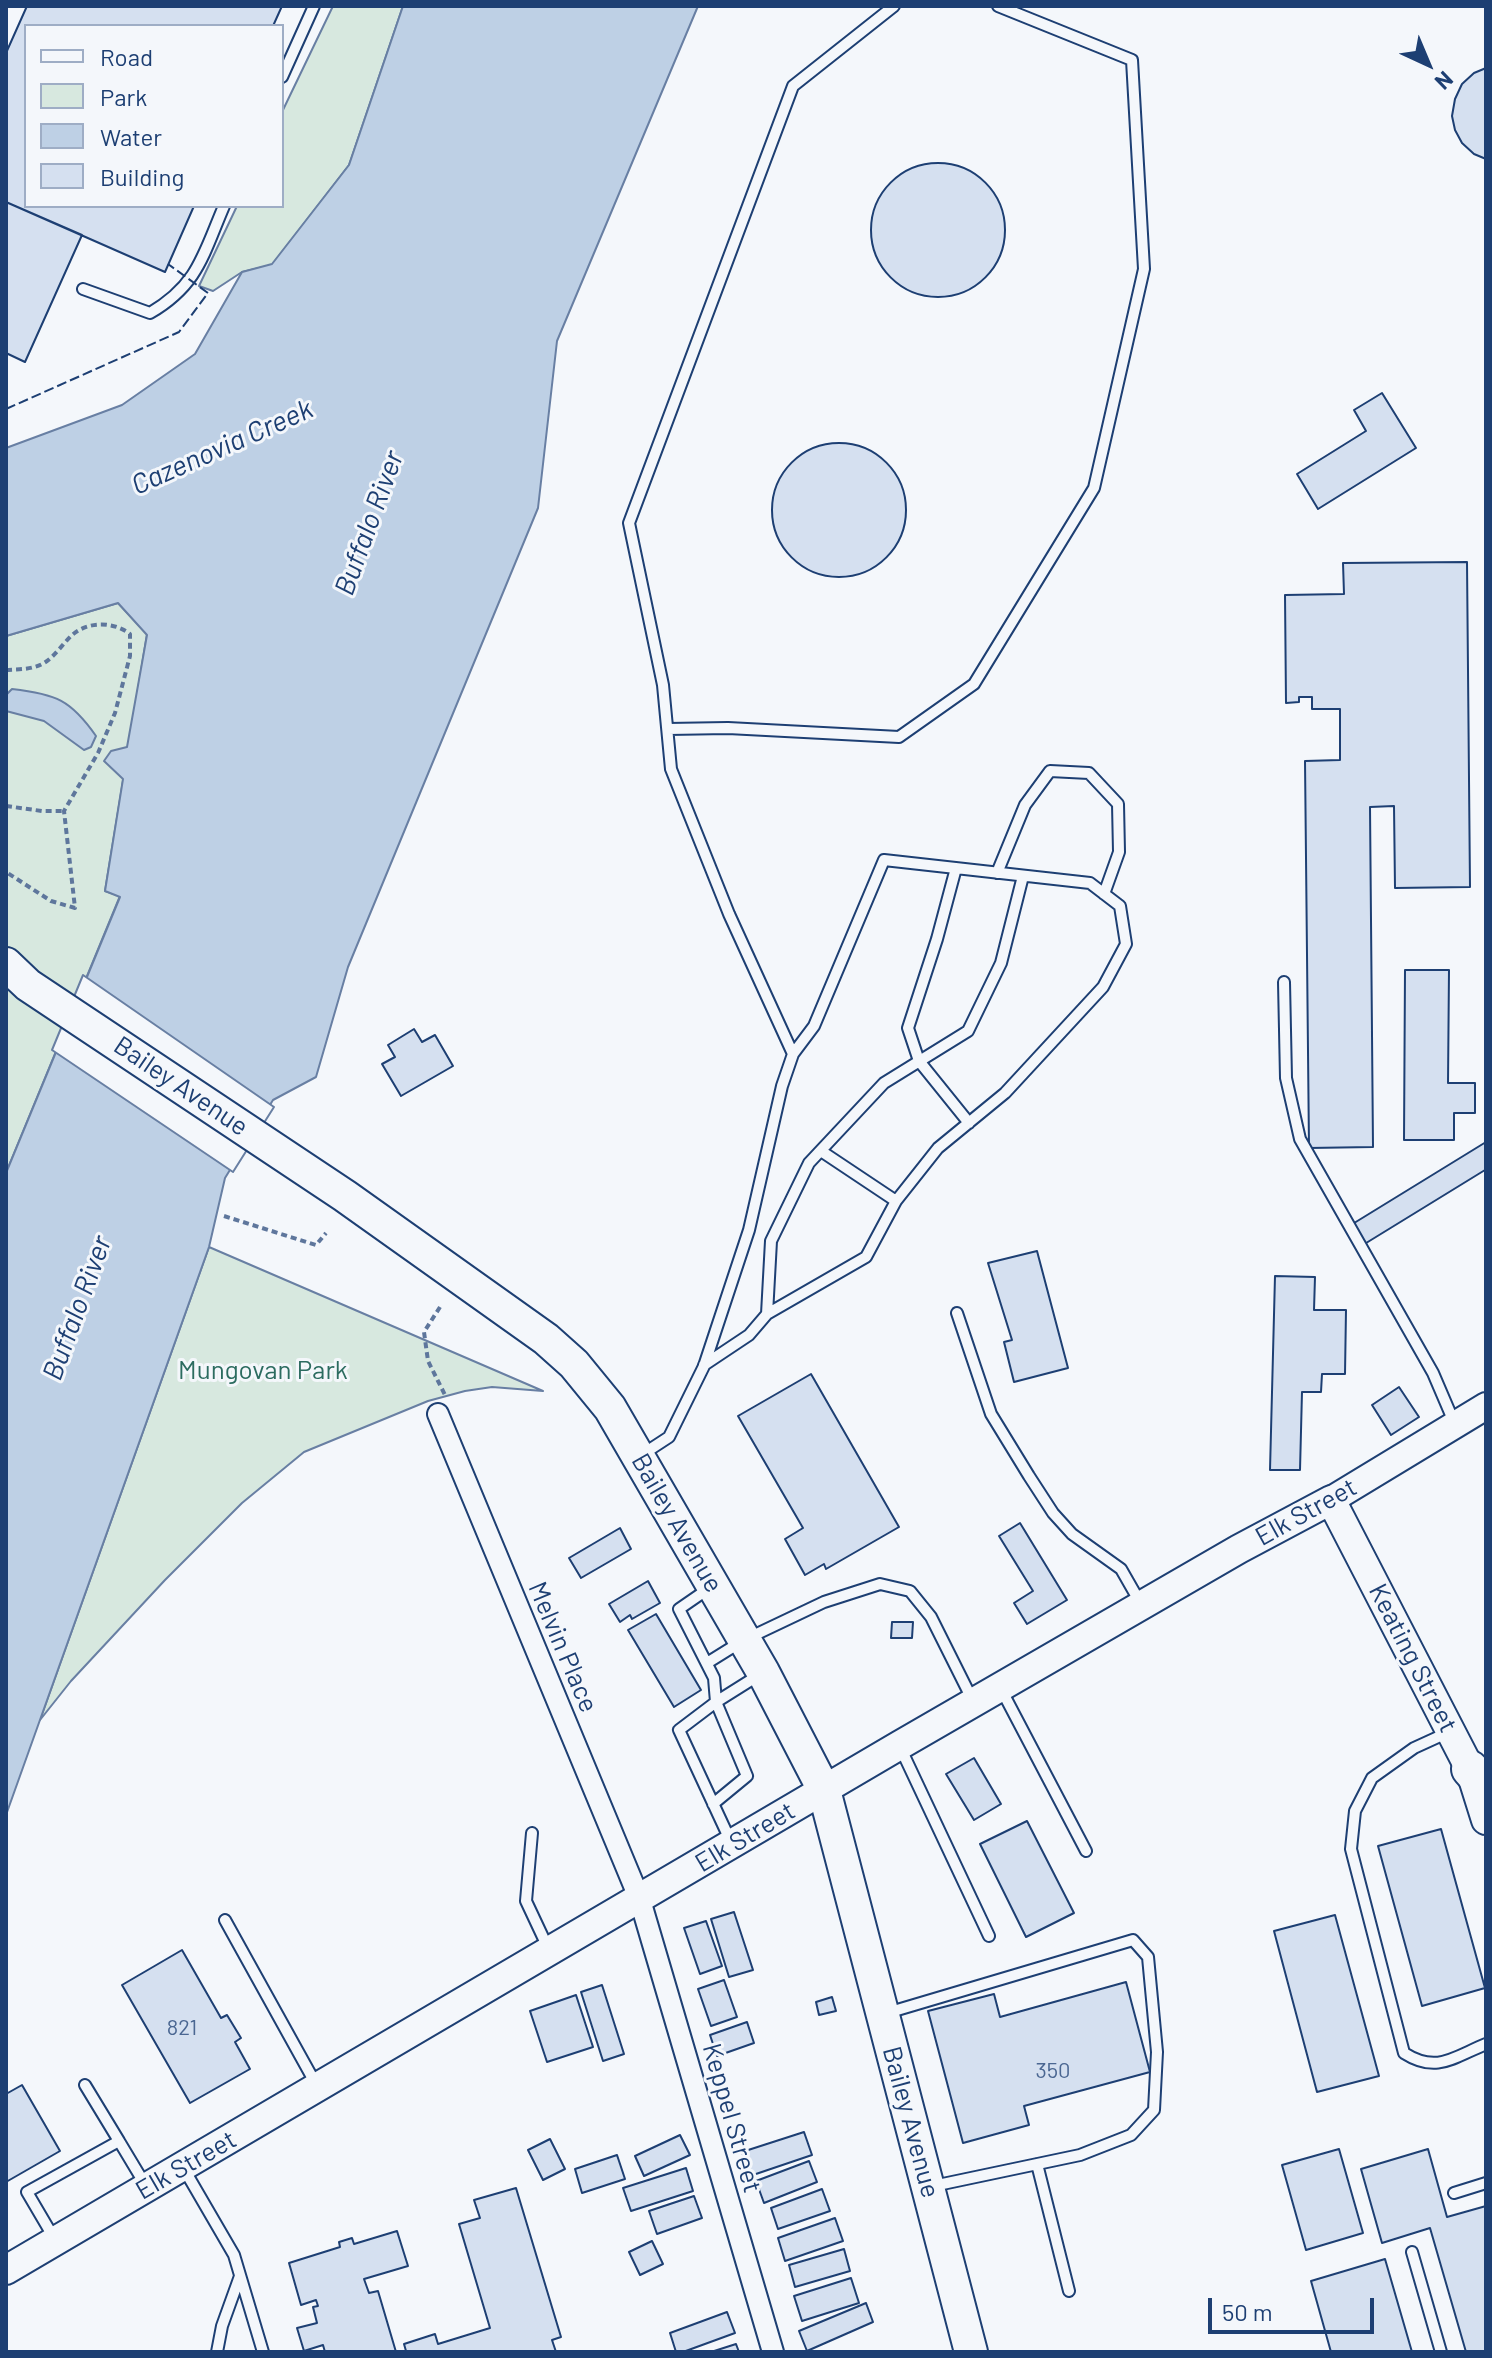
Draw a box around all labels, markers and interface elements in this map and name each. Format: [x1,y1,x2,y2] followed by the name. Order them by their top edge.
[24,24,284,208] legend
[1388,24,1468,104] north arrow
[100,42,153,71] text: Road
[1430,67,1459,96] text: N
[100,82,147,111] text: Park
[100,122,162,151] text: Water
[100,162,184,191] text: Building
[126,392,318,502] water label: Cazenovia Creek
[327,446,411,600] water label: Buffalo River
[108,1030,254,1142] street label: Bailey Avenue
[35,1231,119,1385] water label: Buffalo River
[178,1354,348,1386] park label: Mungovan Park
[625,1448,729,1598] street label: Bailey Avenue
[1250,1471,1362,1553] street label: Elk Street
[522,1577,604,1717] street label: Melvin Place
[1362,1578,1464,1738] street label: Keating Street
[689,1795,801,1879] street label: Elk Street
[167,2015,197,2041] house number: 821
[696,2040,768,2196] street label: Keppel Street
[876,2043,946,2201] street label: Bailey Avenue
[1035,2058,1071,2084] house number: 350
[130,2124,242,2206] street label: Elk Street
[1212,2282,1378,2332] scale bar
[1222,2297,1273,2326] text: 50 m

